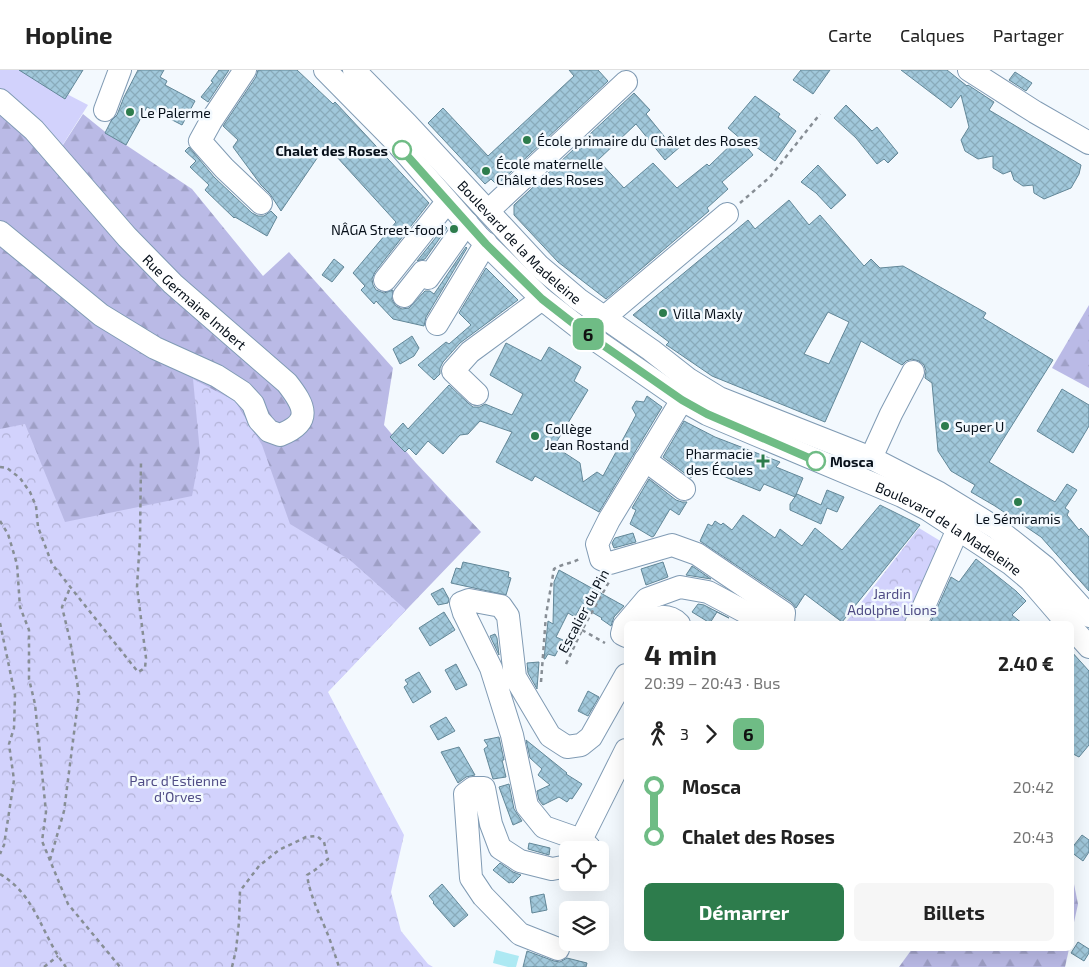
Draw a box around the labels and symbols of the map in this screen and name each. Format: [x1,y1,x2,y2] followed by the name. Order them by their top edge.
[140,104,211,121] place label: Le Palerme
[124,106,136,118] marker: Le Palerme
[537,132,758,149] place label: École primaire du Châlet des Roses
[521,134,533,146] marker: École primaire du Châlet des Roses
[392,140,412,160] marker: Chalet des Roses
[275,142,388,159] place label: Chalet des Roses
[496,155,604,188] place label: École maternelle Châlet des Roses
[480,165,492,177] marker: École maternelle Châlet des Roses
[455,176,585,307] street label: Boulevard de la Madeleine
[331,221,444,238] place label: NÂGA Street-food
[448,223,460,235] marker: NÂGA Street-food
[140,250,250,353] street label: Rue Germaine Imbert
[673,305,743,322] place label: Villa Maxly
[657,307,669,319] marker: Villa Maxly
[572,318,604,350] line badge: 6
[955,418,1004,435] place label: Super U
[545,420,629,453] place label: Collège Jean Rostand
[939,420,951,432] marker: Super U
[529,430,541,442] marker: Collège Jean Rostand
[686,445,753,478] place label: Pharmacie des Écoles
[806,451,826,471] marker: Mosca
[830,453,874,470] place label: Mosca
[757,455,769,467] marker: Pharmacie des Écoles
[873,477,1026,578] street label: Boulevard de la Madeleine
[1012,496,1024,508] marker: Le Sémiramis
[975,510,1061,527] place label: Le Sémiramis
[554,566,612,656] street label: Escalier du Pin
[847,585,937,618] park label: Jardin Adolphe Lions
[129,772,227,805] park label: Parc d'Estienne d'Orves

